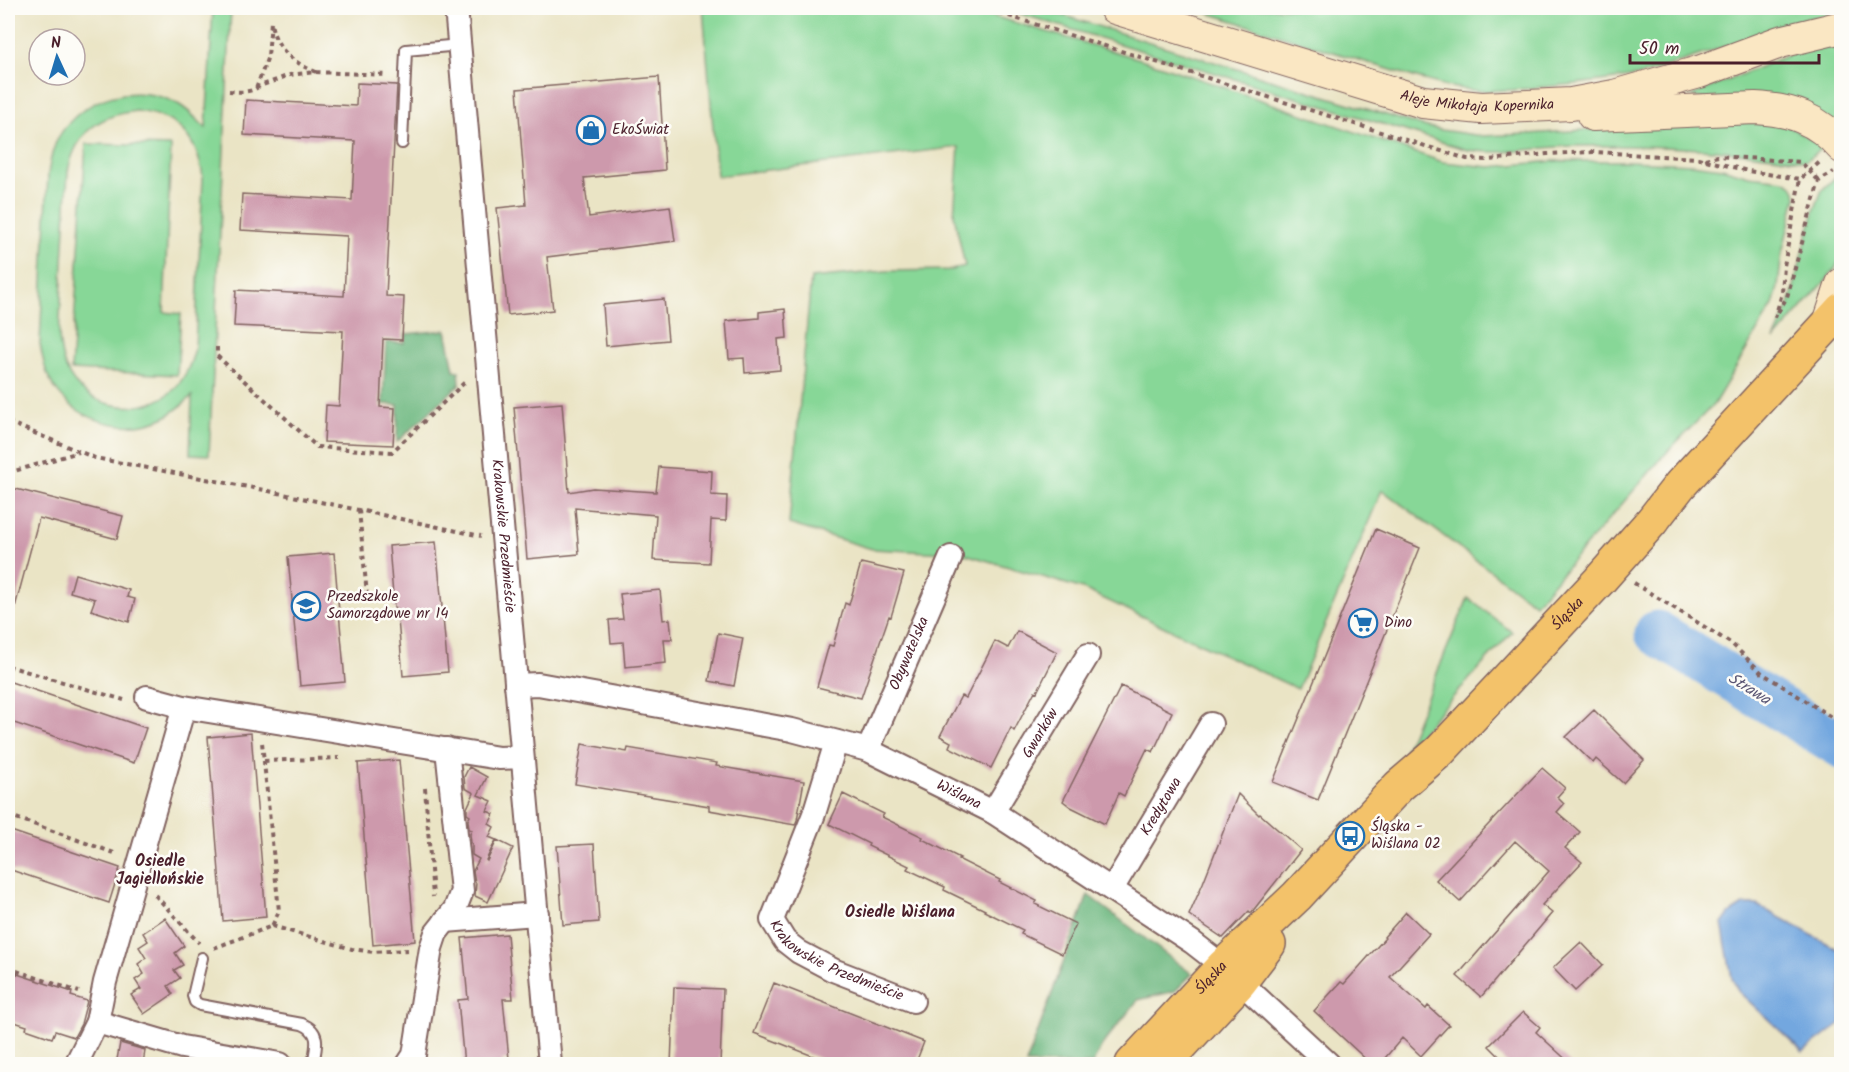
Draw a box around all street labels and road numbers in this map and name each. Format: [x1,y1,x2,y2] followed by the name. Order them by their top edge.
[1397,84,1555,120] street label: Aleje Mikołaja Kopernika
[484,458,522,614] street label: Krakowskie Przedmieście
[1546,592,1590,637] street label: Śląska
[883,613,936,694] street label: Obywatelska
[1016,703,1066,763] street label: Gwarków
[1134,773,1188,841] street label: Kredytowa
[932,774,985,816] street label: Wiślana
[763,915,907,1008] street label: Krakowskie Przedmieście
[1189,956,1234,1001] street label: Śląska

